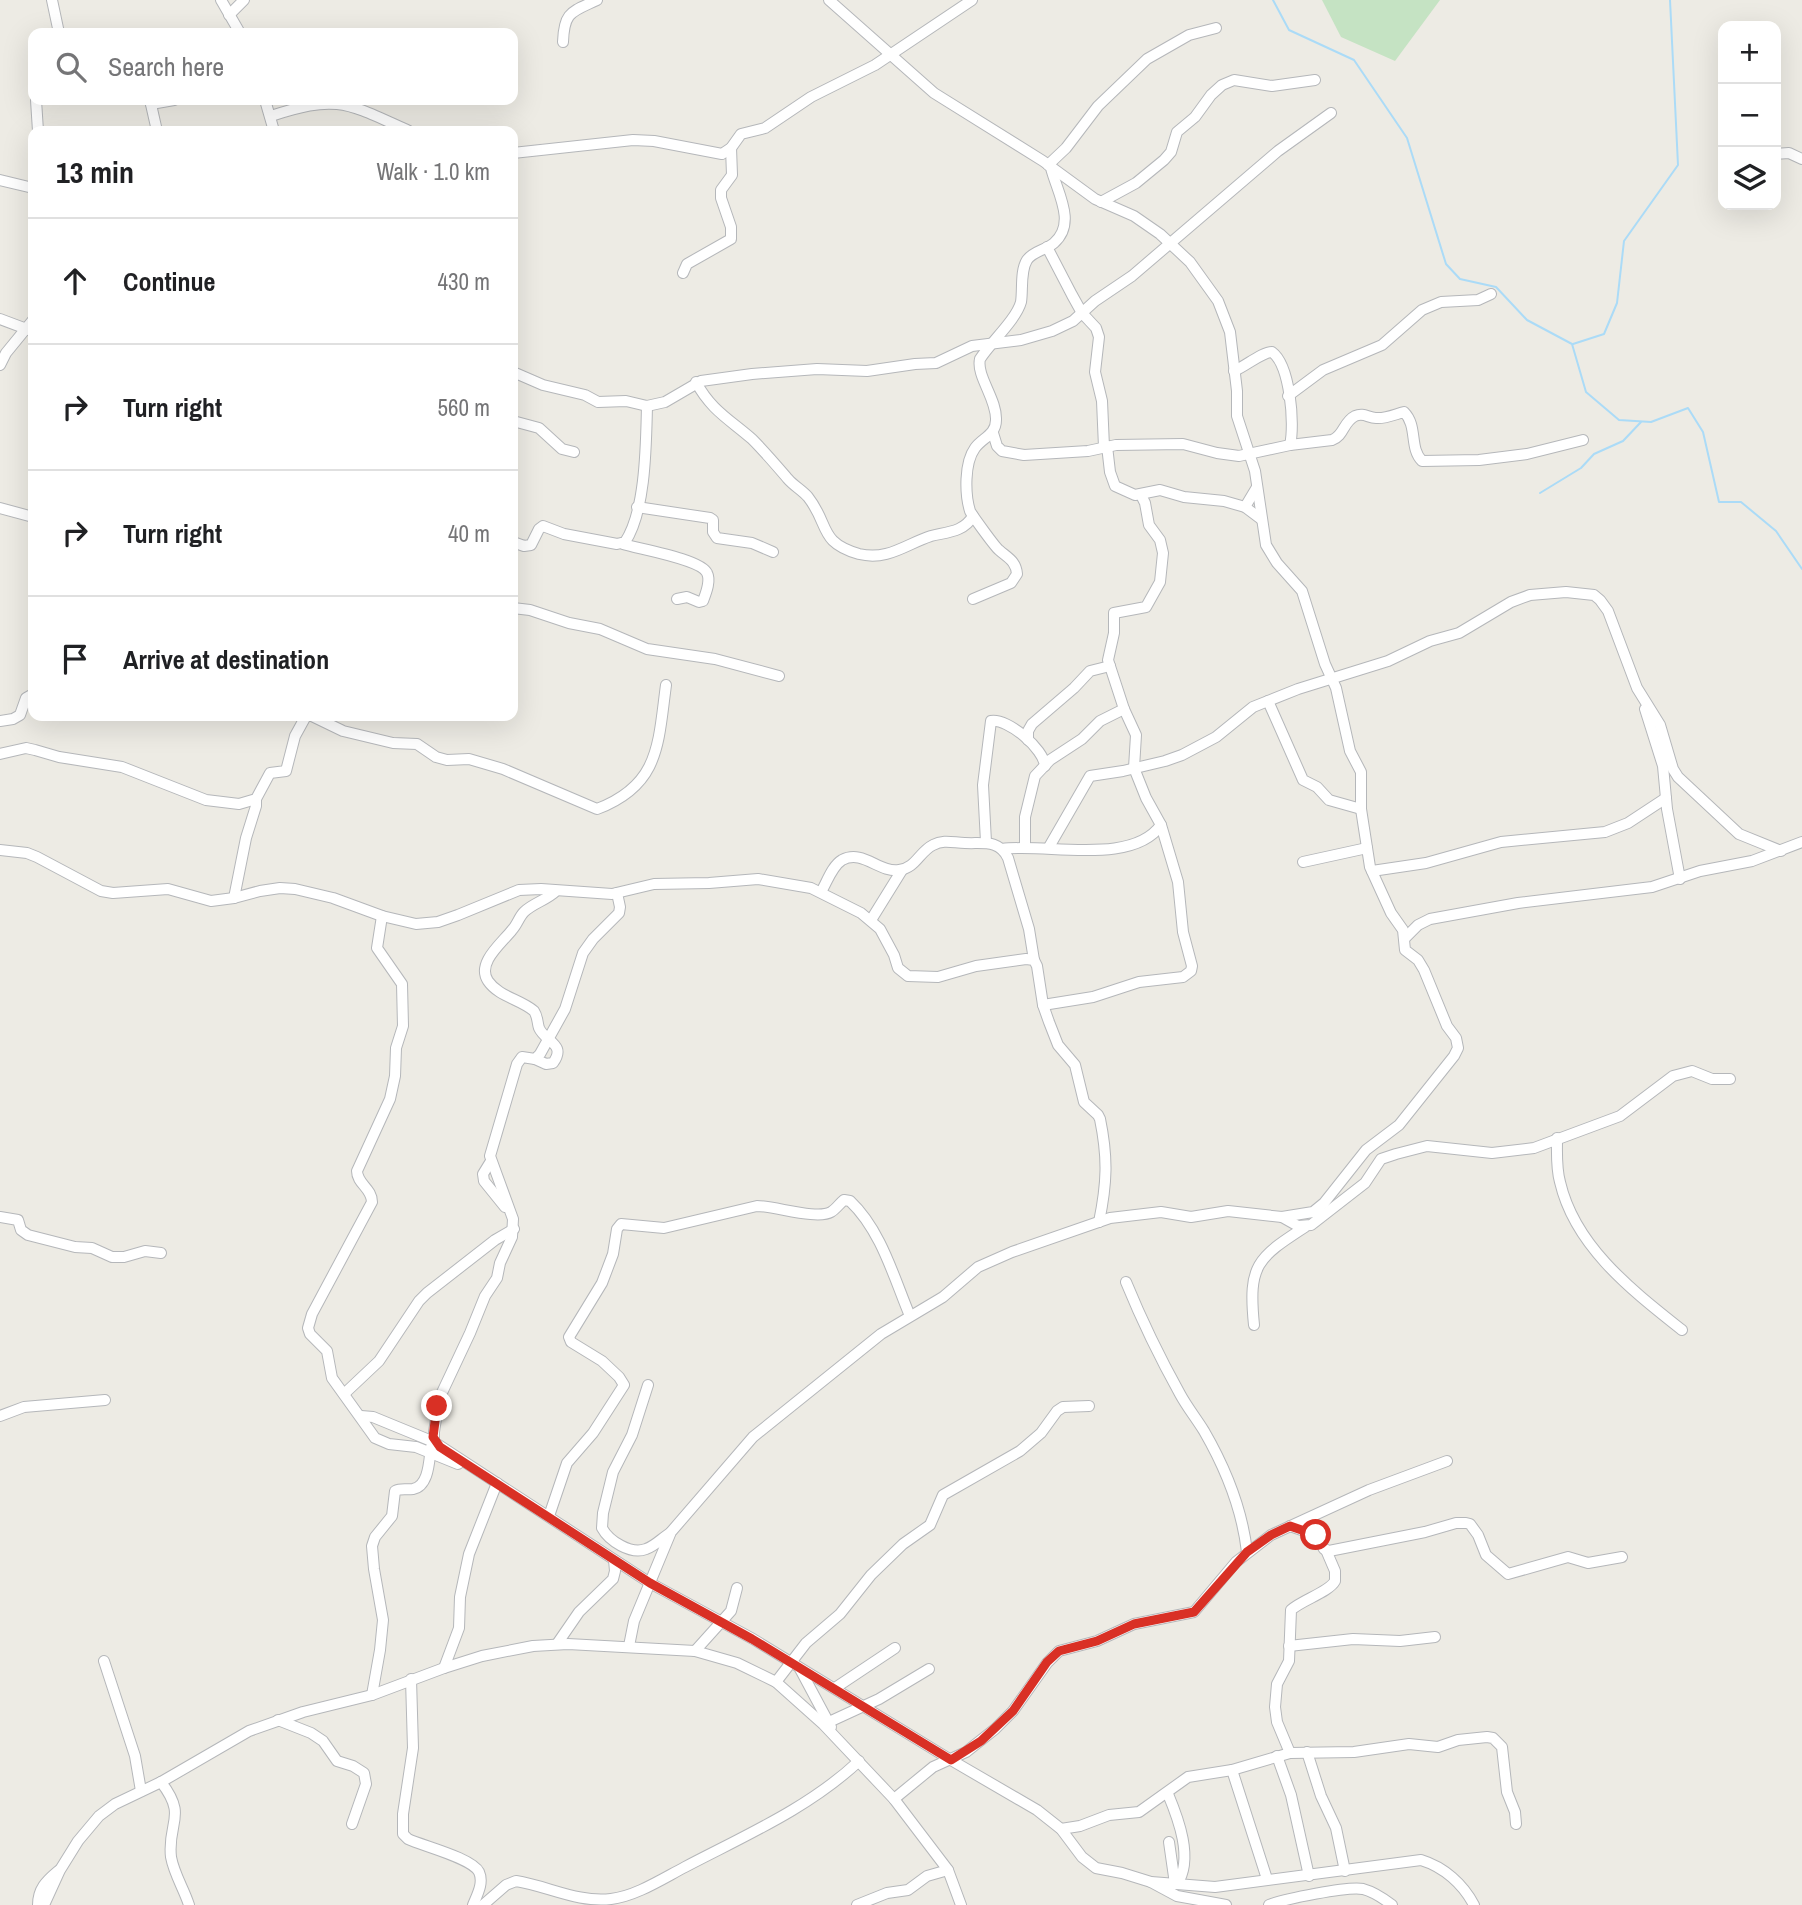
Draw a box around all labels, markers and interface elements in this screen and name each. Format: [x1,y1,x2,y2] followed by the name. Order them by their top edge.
[1718,21,1781,210] map controls
[1718,21,1781,84] button: +
[28,28,518,105] search box
[52,48,90,86] icon: search
[108,49,224,84] text: Search here
[1718,84,1781,147] button: −
[1718,147,1781,210] button: layers
[56,152,134,192] text: 13 min
[376,156,490,187] text: Walk · 1.0 km
[56,262,94,300] icon: ahead
[123,264,215,299] text: Continue
[438,266,490,297] text: 430 m
[56,388,94,426] icon: right
[123,390,222,425] text: Turn right
[438,392,490,423] text: 560 m
[56,514,94,552] icon: right
[123,516,222,551] text: Turn right
[448,518,490,549] text: 40 m
[56,640,94,678] icon: arrive
[123,642,329,677] text: Arrive at destination
[421,1390,452,1421] route end
[1300,1519,1331,1550] route start

